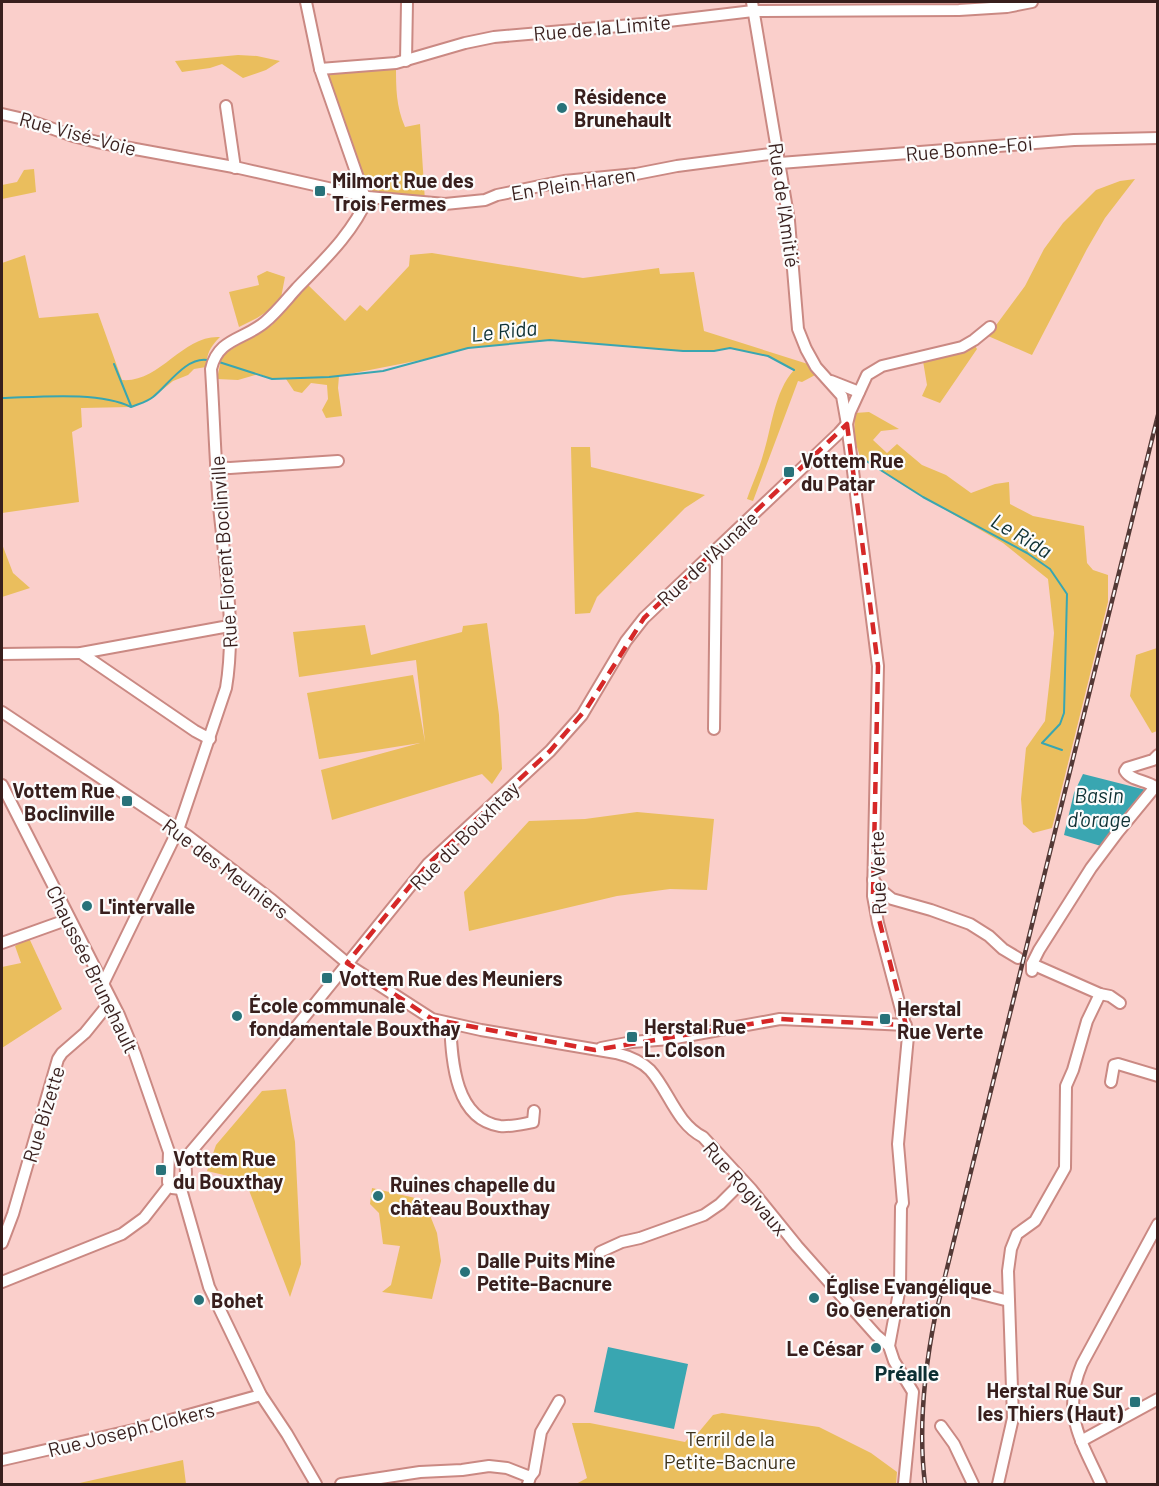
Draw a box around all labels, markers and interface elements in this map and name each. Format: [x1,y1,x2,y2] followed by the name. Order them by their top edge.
[532,9,672,45] street label: Rue de la Limite
[574,84,672,131] place label: Résidence Brunehault
[555,101,569,115] marker: Résidence Brunehault
[17,106,139,160] street label: Rue Visé-Voie
[904,130,1034,166] street label: Rue Bonne-Foi
[764,141,806,269] street label: Rue de l'Amitié
[509,161,637,205] street label: En Plein Haren
[332,168,474,215] place label: Milmort Rue des Trois Fermes
[313,184,327,198] marker: Milmort Rue des Trois Fermes
[470,314,538,346] water label: Le Rida
[801,448,904,495] place label: Vottem Rue du Patar
[204,455,242,649] street label: Rue Florent Boclinville
[782,465,796,479] marker: Vottem Rue du Patar
[652,505,762,611] street label: Rue de l'Aunaie
[987,507,1057,563] water label: Le Rida
[404,775,524,895] street label: Rue du Bouxhtay
[12,778,115,825] place label: Vottem Rue Boclinville
[1067,782,1131,831] water label: Basin d'orage
[120,794,134,808] marker: Vottem Rue Boclinville
[158,813,294,923] street label: Rue des Meuniers
[864,830,890,916] street label: Rue Verte
[42,881,144,1057] street label: Chaussée Brunehault
[99,894,195,918] place label: L'intervalle
[80,899,94,913] marker: L'intervalle
[339,966,563,990] place label: Vottem Rue des Meuniers
[320,971,334,985] marker: Vottem Rue des Meuniers
[249,993,461,1040] place label: École communale fondamentale Bouxthay
[897,996,983,1043] place label: Herstal Rue Verte
[230,1009,244,1023] marker: École communale fondamentale Bouxthay
[878,1012,892,1026] marker: Herstal Rue Verte
[644,1014,746,1061] place label: Herstal Rue L. Colson
[625,1030,639,1044] marker: Herstal Rue L. Colson
[17,1063,69,1165] street label: Rue Bizette
[699,1136,793,1240] street label: Rue Rogivaux
[173,1146,283,1193] place label: Vottem Rue du Bouxthay
[154,1163,168,1177] marker: Vottem Rue du Bouxthay
[390,1172,555,1219] place label: Ruines chapelle du château Bouxthay
[371,1189,385,1203] marker: Ruines chapelle du château Bouxthay
[477,1248,615,1295] place label: Dalle Puits Mine Petite-Bacnure
[458,1265,472,1279] marker: Dalle Puits Mine Petite-Bacnure
[826,1274,992,1321] place label: Église Evangélique Go Generation
[211,1288,264,1312] place label: Bohet
[807,1291,821,1305] marker: Église Evangélique Go Generation
[192,1293,206,1307] marker: Bohet
[787,1336,864,1360] place label: Le César
[869,1341,883,1355] marker: Le César
[875,1360,939,1385] district label: Préalle
[978,1378,1123,1425] place label: Herstal Rue Sur les Thiers (Haut)
[1128,1395,1142,1409] marker: Herstal Rue Sur les Thiers (Haut)
[45,1397,217,1461] street label: Rue Joseph Clokers
[664,1426,796,1473] park label: Terril de la Petite-Bacnure

